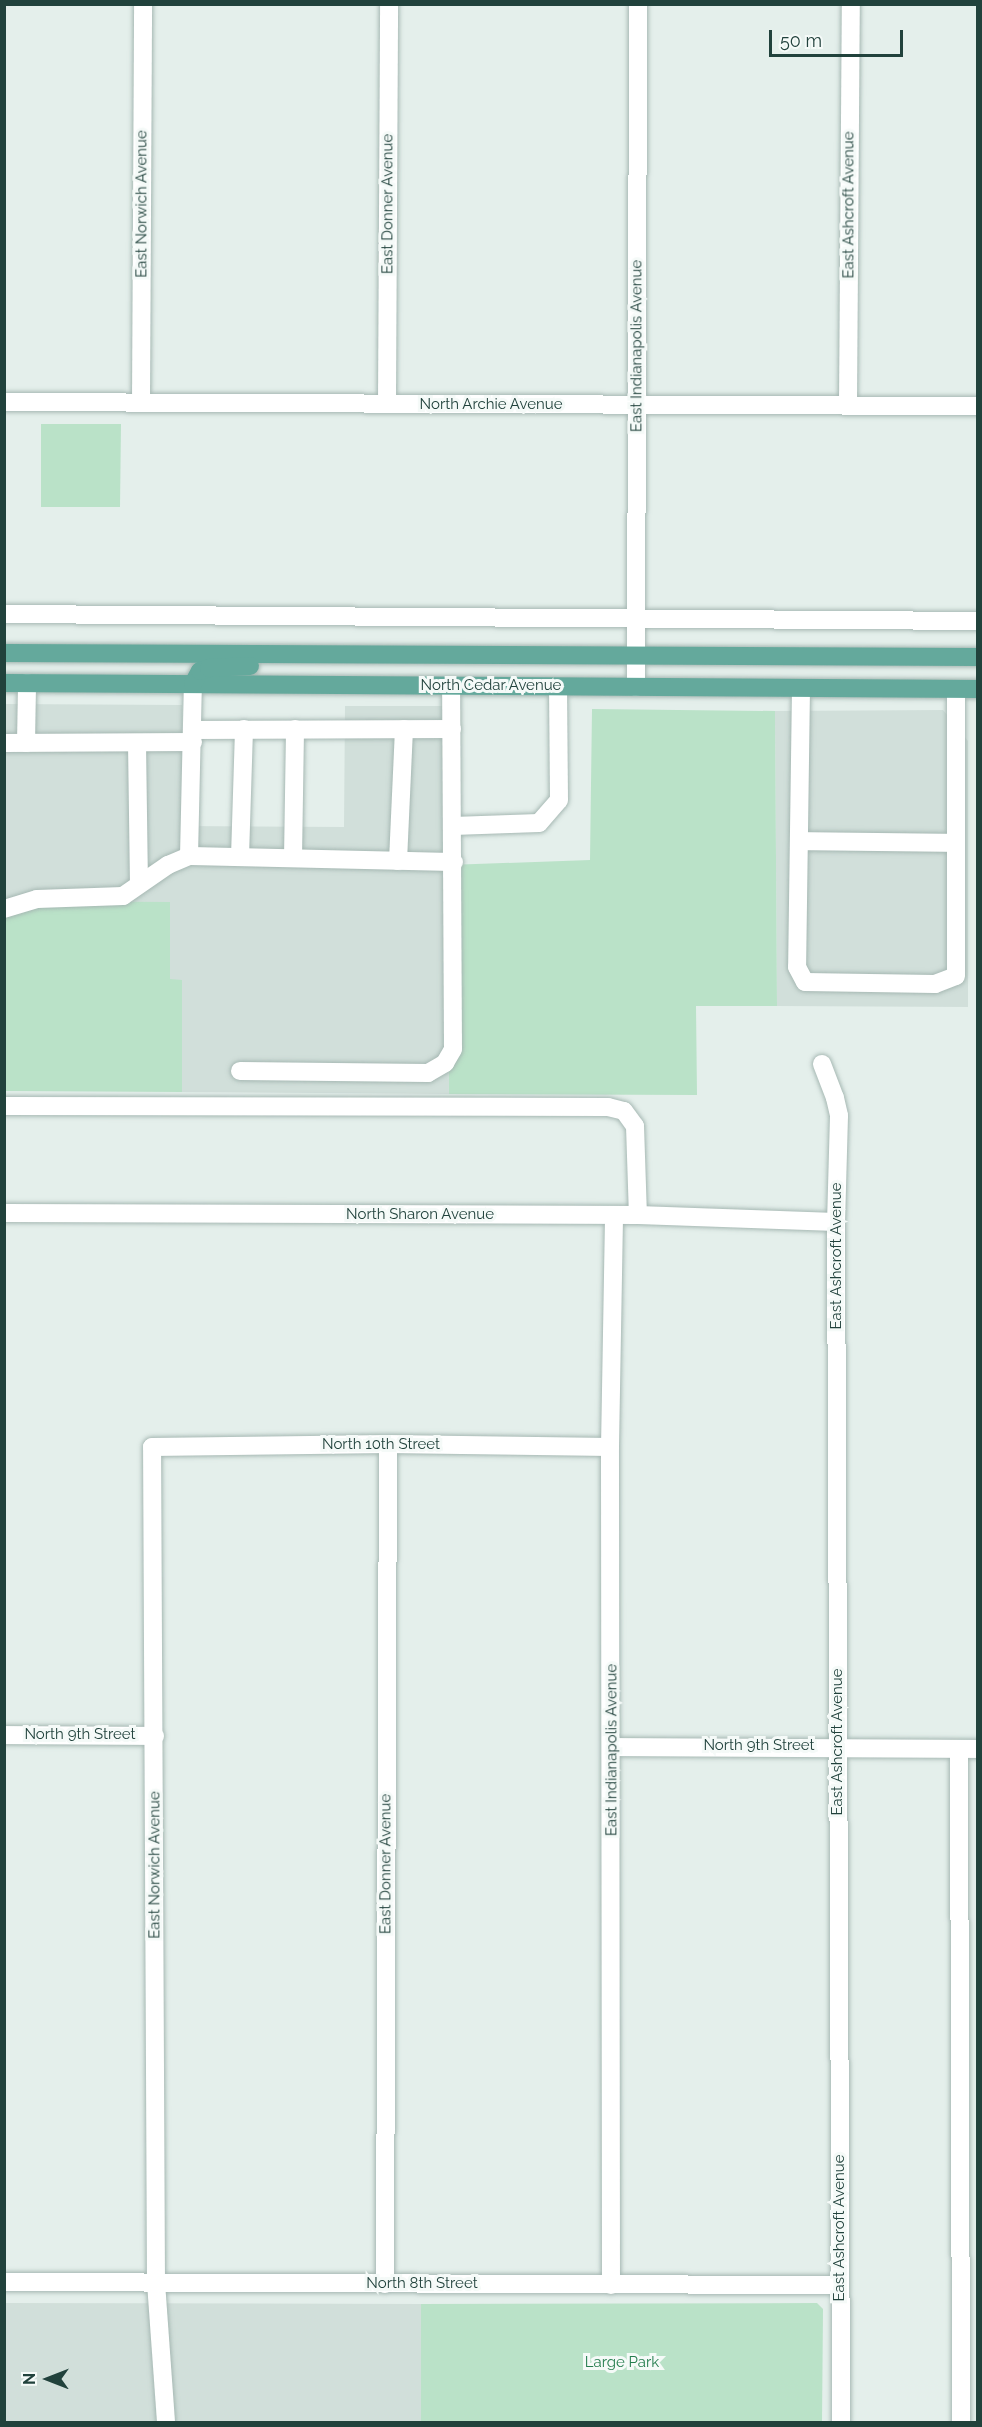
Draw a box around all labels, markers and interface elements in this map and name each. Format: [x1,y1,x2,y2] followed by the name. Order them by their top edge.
[772,18,906,56] scale bar
[780,30,822,51] text: 50 m
[133,130,151,278] street label: East Norwich Avenue
[840,131,858,279] street label: East Ashcroft Avenue
[379,133,397,275] street label: East Donner Avenue
[628,260,646,432] street label: East Indianapolis Avenue
[419,396,563,414] street label: North Archie Avenue
[420,677,562,695] street label: North Cedar Avenue
[828,1182,846,1330] street label: East Ashcroft Avenue
[346,1206,494,1224] street label: North Sharon Avenue
[322,1436,440,1454] street label: North 10th Street
[603,1664,621,1836] street label: East Indianapolis Avenue
[829,1668,847,1816] street label: East Ashcroft Avenue
[24,1726,136,1744] street label: North 9th Street
[703,1737,815,1755] street label: North 9th Street
[146,1791,164,1939] street label: East Norwich Avenue
[377,1793,395,1935] street label: East Donner Avenue
[831,2154,849,2302] street label: East Ashcroft Avenue
[366,2275,478,2293] street label: North 8th Street
[18,2349,78,2409] north arrow
[585,2354,659,2372] park label: Large Park
[20,2373,39,2385] text: N

